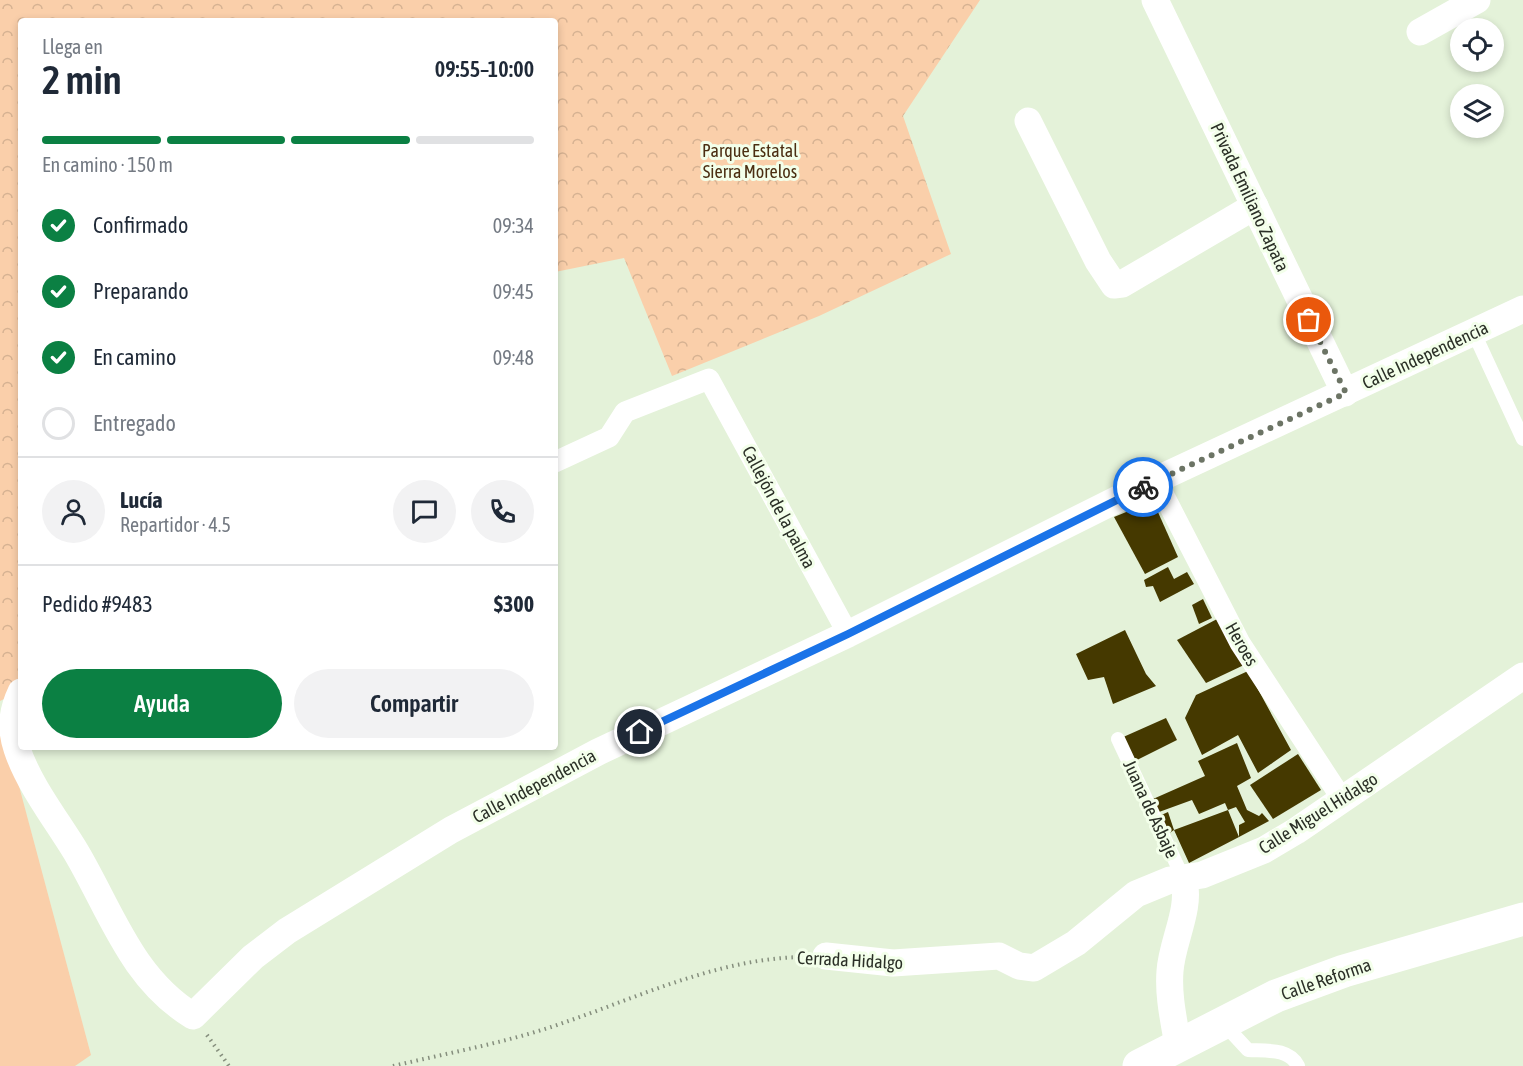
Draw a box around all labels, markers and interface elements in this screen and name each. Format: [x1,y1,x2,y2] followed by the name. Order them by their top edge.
[1450,18,1504,138] map controls
[1450,18,1504,72] button: locate
[42,35,103,58] text: Llega en
[435,56,534,82] text: 09:55–10:00
[42,58,122,102] text: 2 min
[1450,84,1504,138] button: layers
[1206,119,1294,275] street label: Privada Emiliano Zapata
[702,140,798,182] park label: Parque Estatal Sierra Morelos
[42,153,173,176] text: En camino · 150 m
[42,209,75,242] icon: check
[93,212,188,238] text: Confirmado
[493,214,534,237] text: 09:34
[42,275,75,308] icon: check
[93,278,189,304] text: Preparando
[493,280,534,303] text: 09:45
[1283,294,1334,345] pin
[1292,303,1325,336] icon: bag
[1359,317,1491,393] street label: Calle Independencia
[42,341,75,374] icon: check
[93,344,176,370] text: En camino
[493,346,534,369] text: 09:48
[93,410,176,436] text: Entregado
[738,442,820,572] street label: Callejón de la palma
[1113,457,1173,517] courier
[1127,471,1160,504] icon: bike
[42,480,105,543] button: person
[393,480,456,543] button: chat
[471,480,534,543] button: phone
[120,487,163,513] text: Lucía
[120,513,231,536] text: Repartidor · 4.5
[42,591,153,617] text: Pedido #9483
[494,591,534,617] text: $300
[1221,618,1263,670] street label: Heroes
[42,669,282,738] button: Ayuda
[294,669,534,738] button: Compartir
[614,706,665,757] pin
[623,715,656,748] icon: home
[469,745,599,827] street label: Calle Independencia
[1119,757,1183,861] street label: Juana de Asbaje
[1255,768,1381,858] street label: Calle Miguel Hidalgo
[796,947,904,973] street label: Cerrada Hidalgo
[1278,954,1374,1004] street label: Calle Reforma

